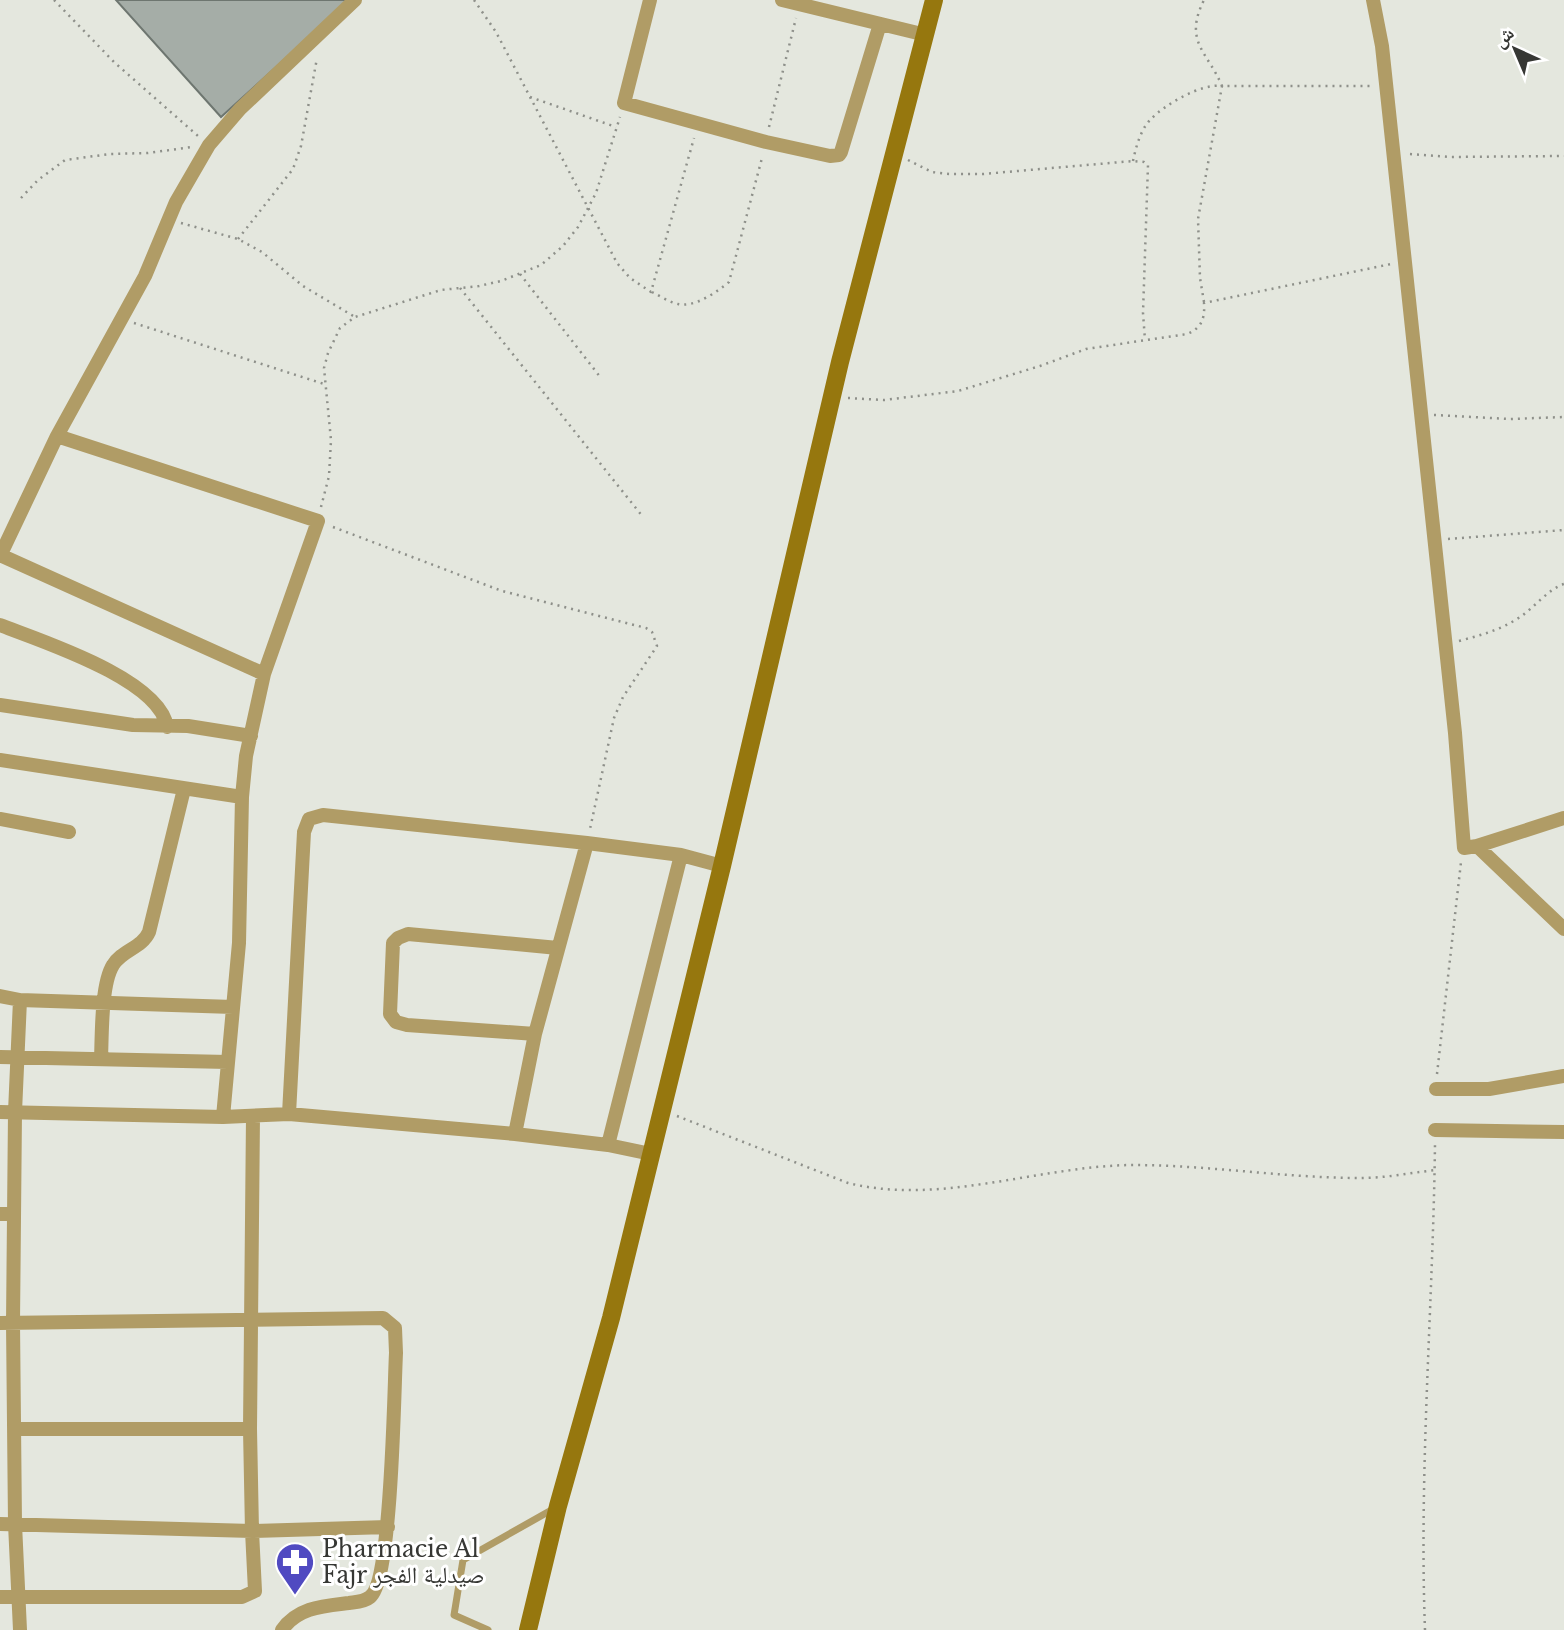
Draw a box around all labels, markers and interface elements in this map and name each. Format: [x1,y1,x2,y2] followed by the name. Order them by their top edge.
[1480,14,1550,84] north arrow
[1488,22,1519,52] text: ش
[322,1535,485,1589] place label: Pharmacie Al Fajr صيدلية الفجر
[274,1541,316,1596] pharmacy icon: Pharmacie Al Fajr صيدلية الفجر

